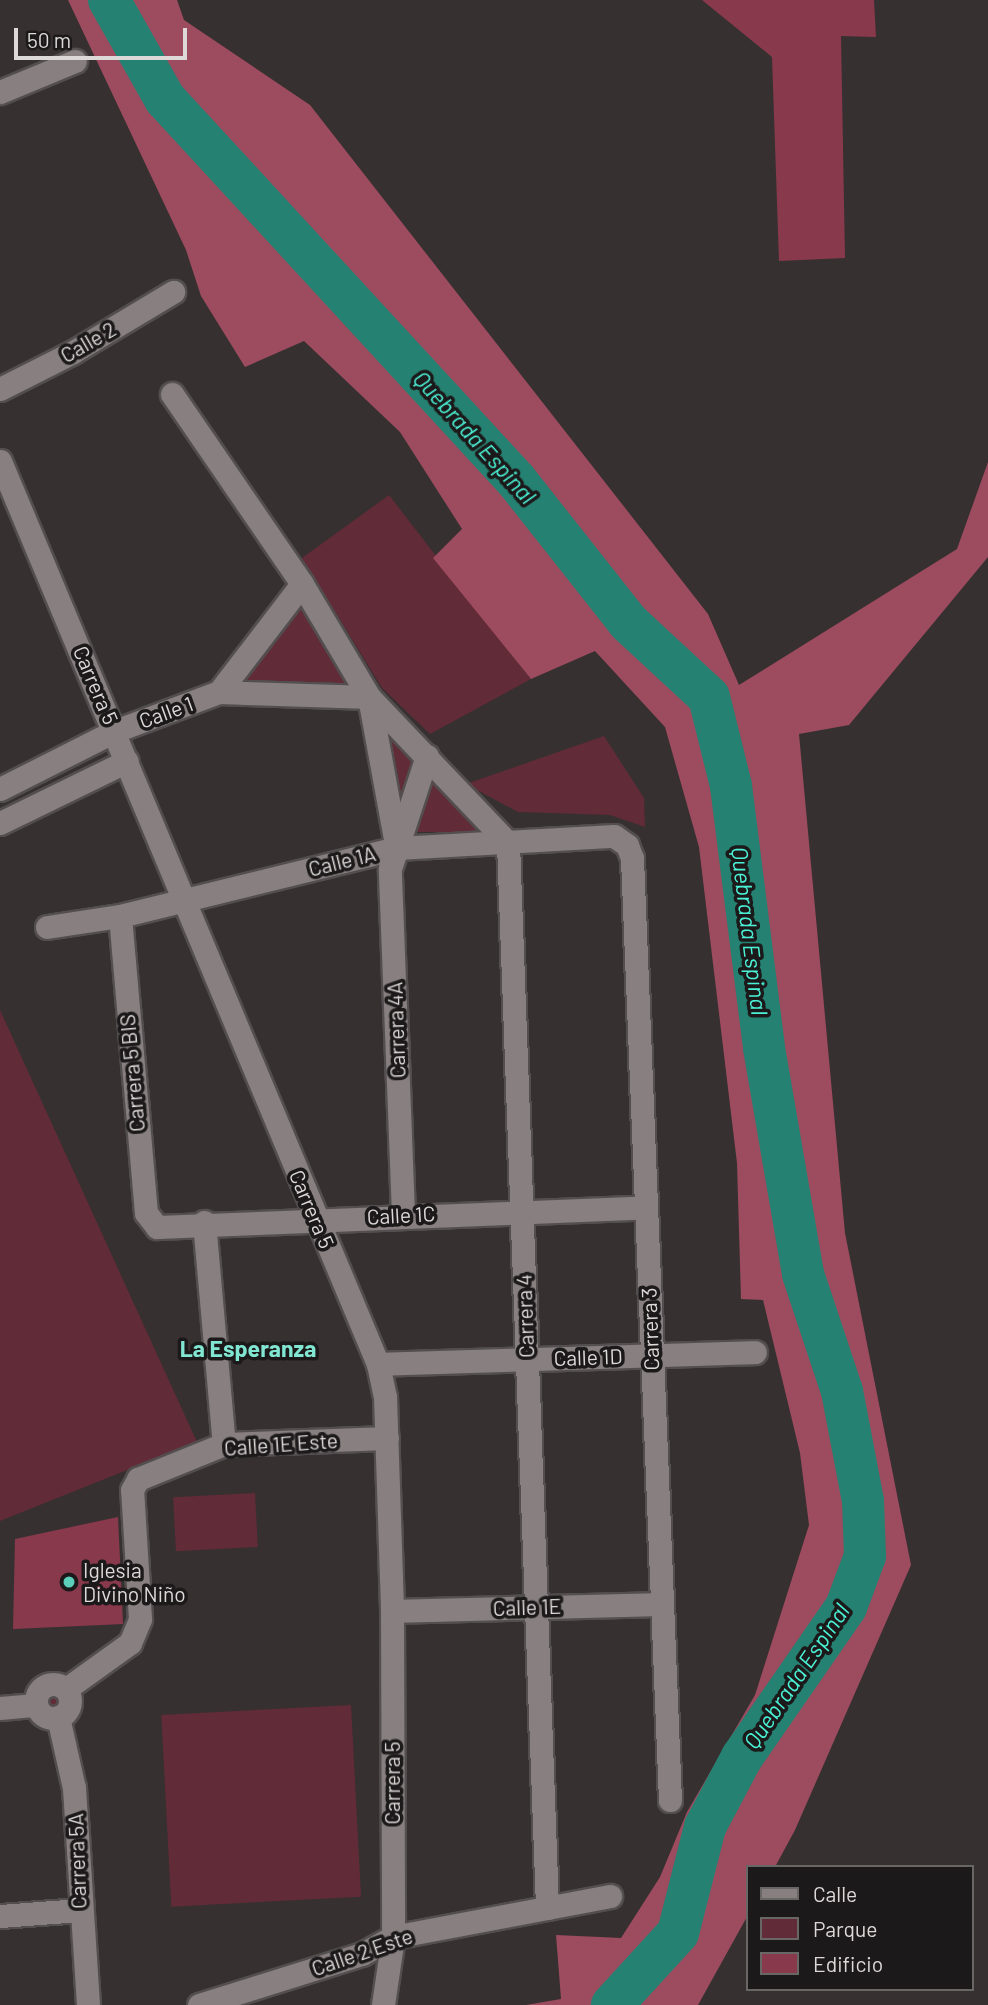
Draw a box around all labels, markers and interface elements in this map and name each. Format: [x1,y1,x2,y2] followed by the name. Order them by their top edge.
[18,14,191,58] scale bar
[27,27,71,52] text: 50 m
[56,316,120,368] street label: Calle 2
[408,365,542,509] water label: Quebrada Espinal
[68,642,124,728] street label: Carrera 5
[136,691,196,733] street label: Calle 1
[306,840,378,882] street label: Calle 1A
[726,845,774,1017] water label: Quebrada Espinal
[382,981,410,1079] street label: Carrera 4A
[114,1013,150,1133] street label: Carrera 5 BIS
[284,1166,340,1252] street label: Carrera 5
[366,1201,436,1229] street label: Calle 1C
[511,1274,539,1358] street label: Carrera 4
[636,1287,664,1371] street label: Carrera 3
[180,1334,316,1362] district label: La Esperanza
[553,1343,623,1371] street label: Calle 1D
[223,1427,339,1461] street label: Calle 1E Este
[83,1557,186,1607] place label: Iglesia Divino Niño
[61,1574,77,1590] marker: Iglesia Divino Niño
[492,1593,562,1621] street label: Calle 1E
[737,1598,855,1754] water label: Quebrada Espinal
[379,1741,405,1825] street label: Carrera 5
[63,1813,91,1909] street label: Carrera 5A
[746,1865,974,1991] legend
[813,1881,857,1906] text: Calle
[813,1916,878,1941] text: Parque
[308,1923,416,1981] street label: Calle 2 Este
[813,1951,883,1976] text: Edificio

